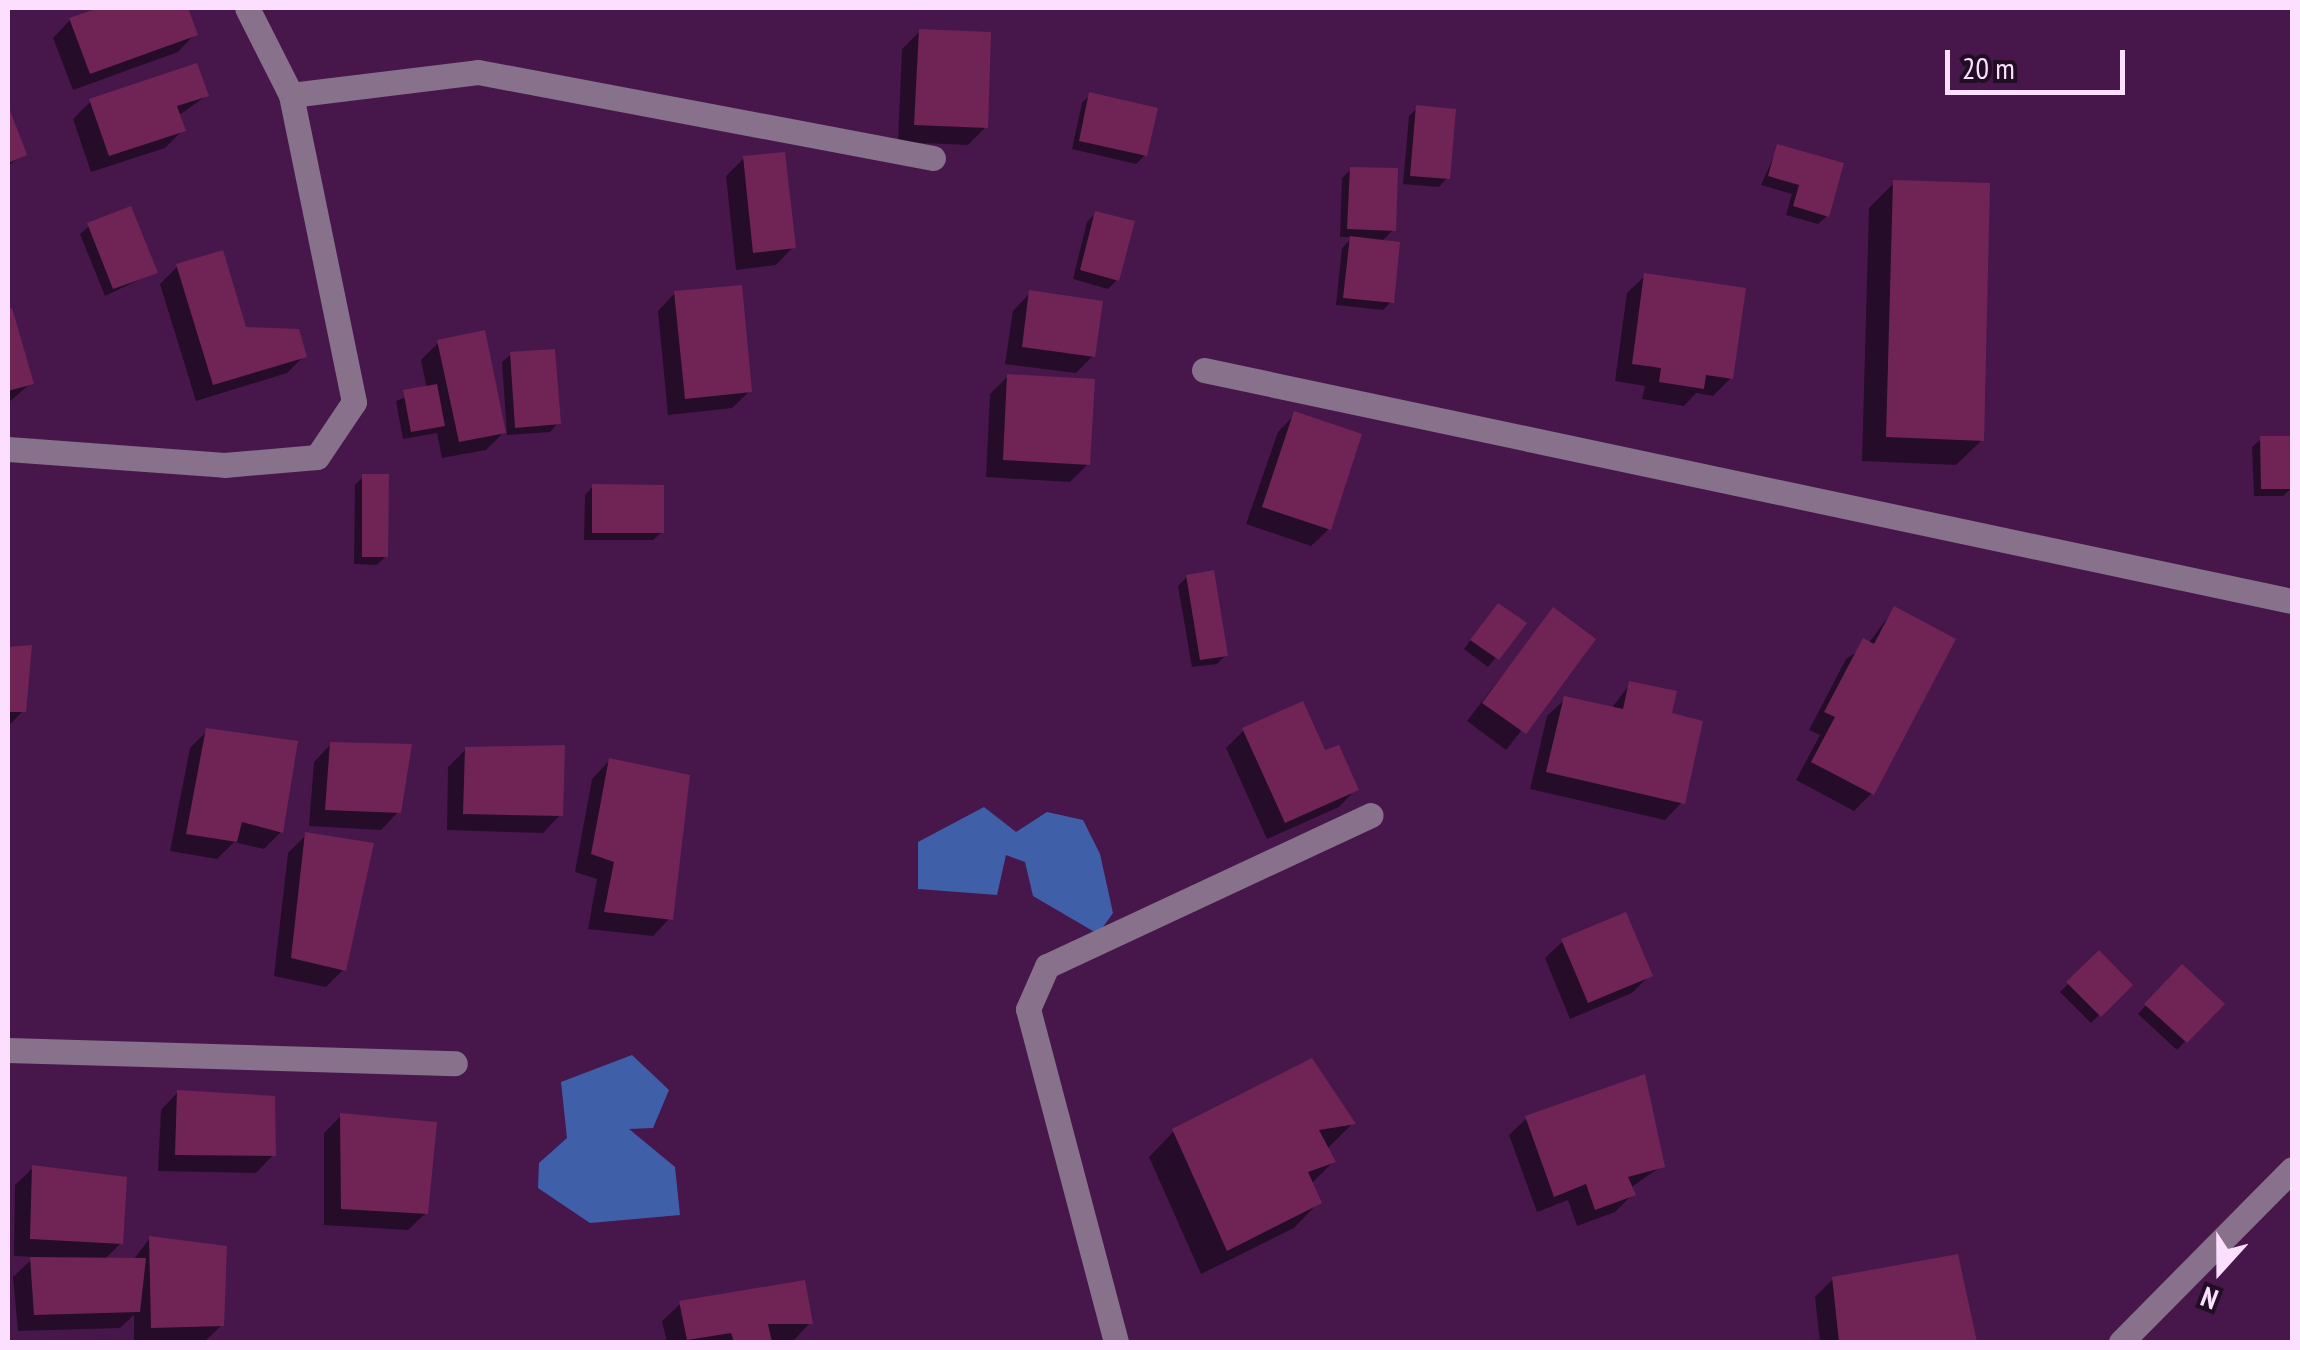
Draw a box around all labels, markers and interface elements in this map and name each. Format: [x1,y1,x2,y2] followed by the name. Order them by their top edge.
[1950,30,2130,92] scale bar
[1962,48,2015,87] text: 20 m
[2170,1220,2270,1320] north arrow
[2195,1278,2223,1318] text: N

